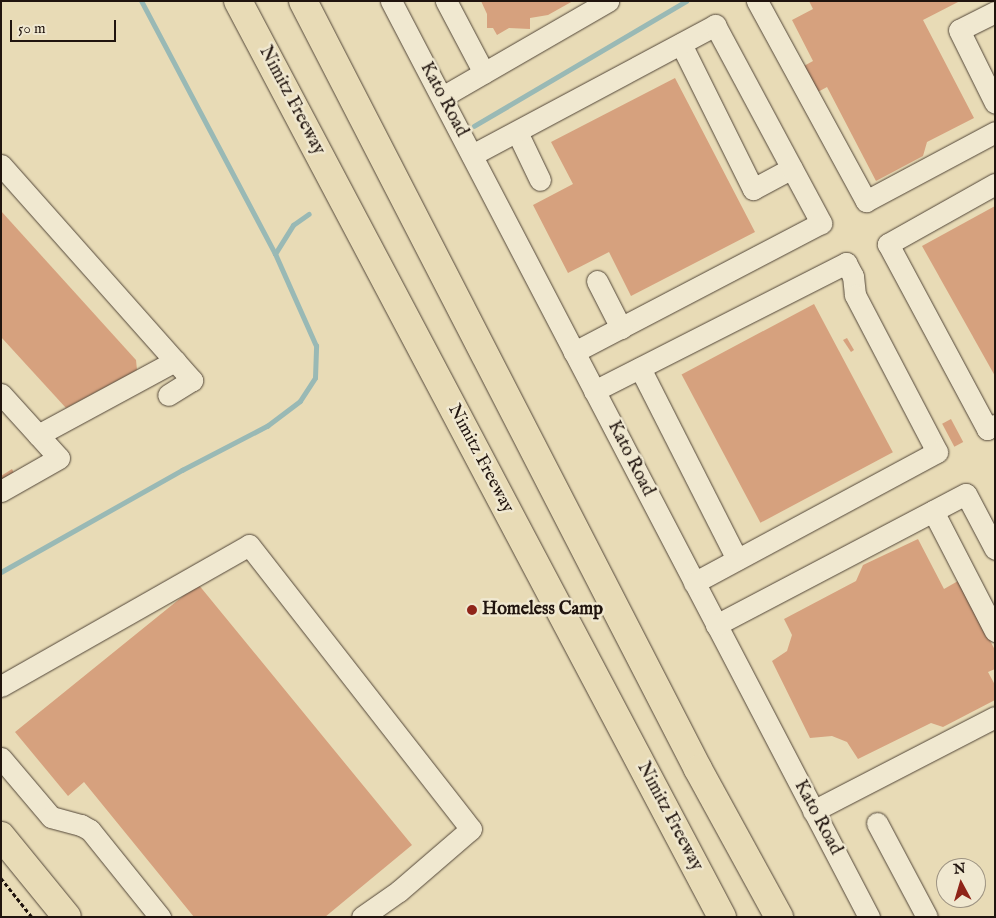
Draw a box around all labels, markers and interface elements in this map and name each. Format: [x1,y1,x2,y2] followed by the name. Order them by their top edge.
[12,10,119,42] scale bar
[18,19,46,38] text: 50 m
[253,43,329,159] street label: Nimitz Freeway
[414,59,472,141] street label: Kato Road
[442,401,518,517] street label: Nimitz Freeway
[602,418,658,500] street label: Kato Road
[482,599,603,621] place label: Homeless Camp
[466,604,478,616] marker: Homeless Camp
[631,759,707,875] street label: Nimitz Freeway
[788,777,846,859] street label: Kato Road
[936,858,986,908] north arrow
[953,859,967,879] text: N

